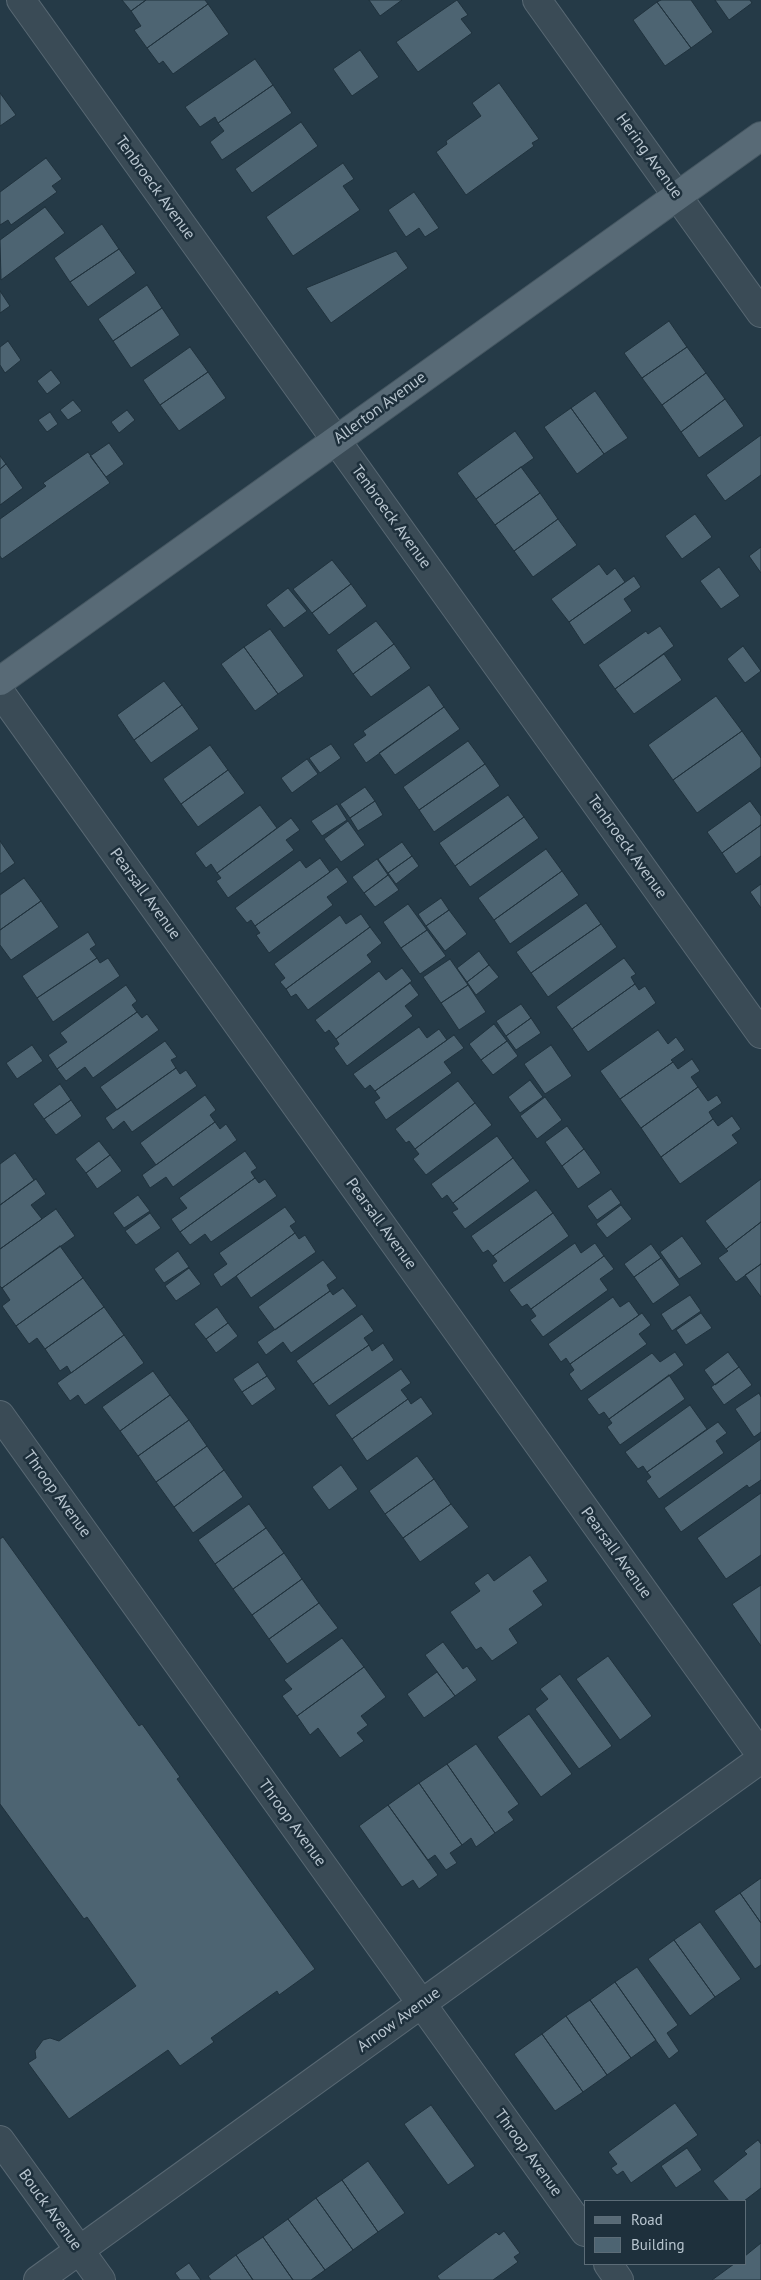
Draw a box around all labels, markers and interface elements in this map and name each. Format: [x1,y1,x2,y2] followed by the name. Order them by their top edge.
[612,110,686,202] street label: Hering Avenue
[111,132,199,244] street label: Tenbroeck Avenue
[330,368,430,448] street label: Allerton Avenue
[347,461,435,573] street label: Tenbroeck Avenue
[583,791,671,903] street label: Tenbroeck Avenue
[105,845,185,943] street label: Pearsall Avenue
[341,1175,421,1273] street label: Pearsall Avenue
[19,1447,95,1541] street label: Throop Avenue
[576,1504,656,1602] street label: Pearsall Avenue
[254,1776,330,1870] street label: Throop Avenue
[354,1983,444,2057] street label: Arnow Avenue
[490,2106,566,2200] street label: Throop Avenue
[14,2166,86,2254] street label: Bouck Avenue
[584,2200,746,2265] legend
[631,2210,663,2229] text: Road
[631,2235,685,2254] text: Building

